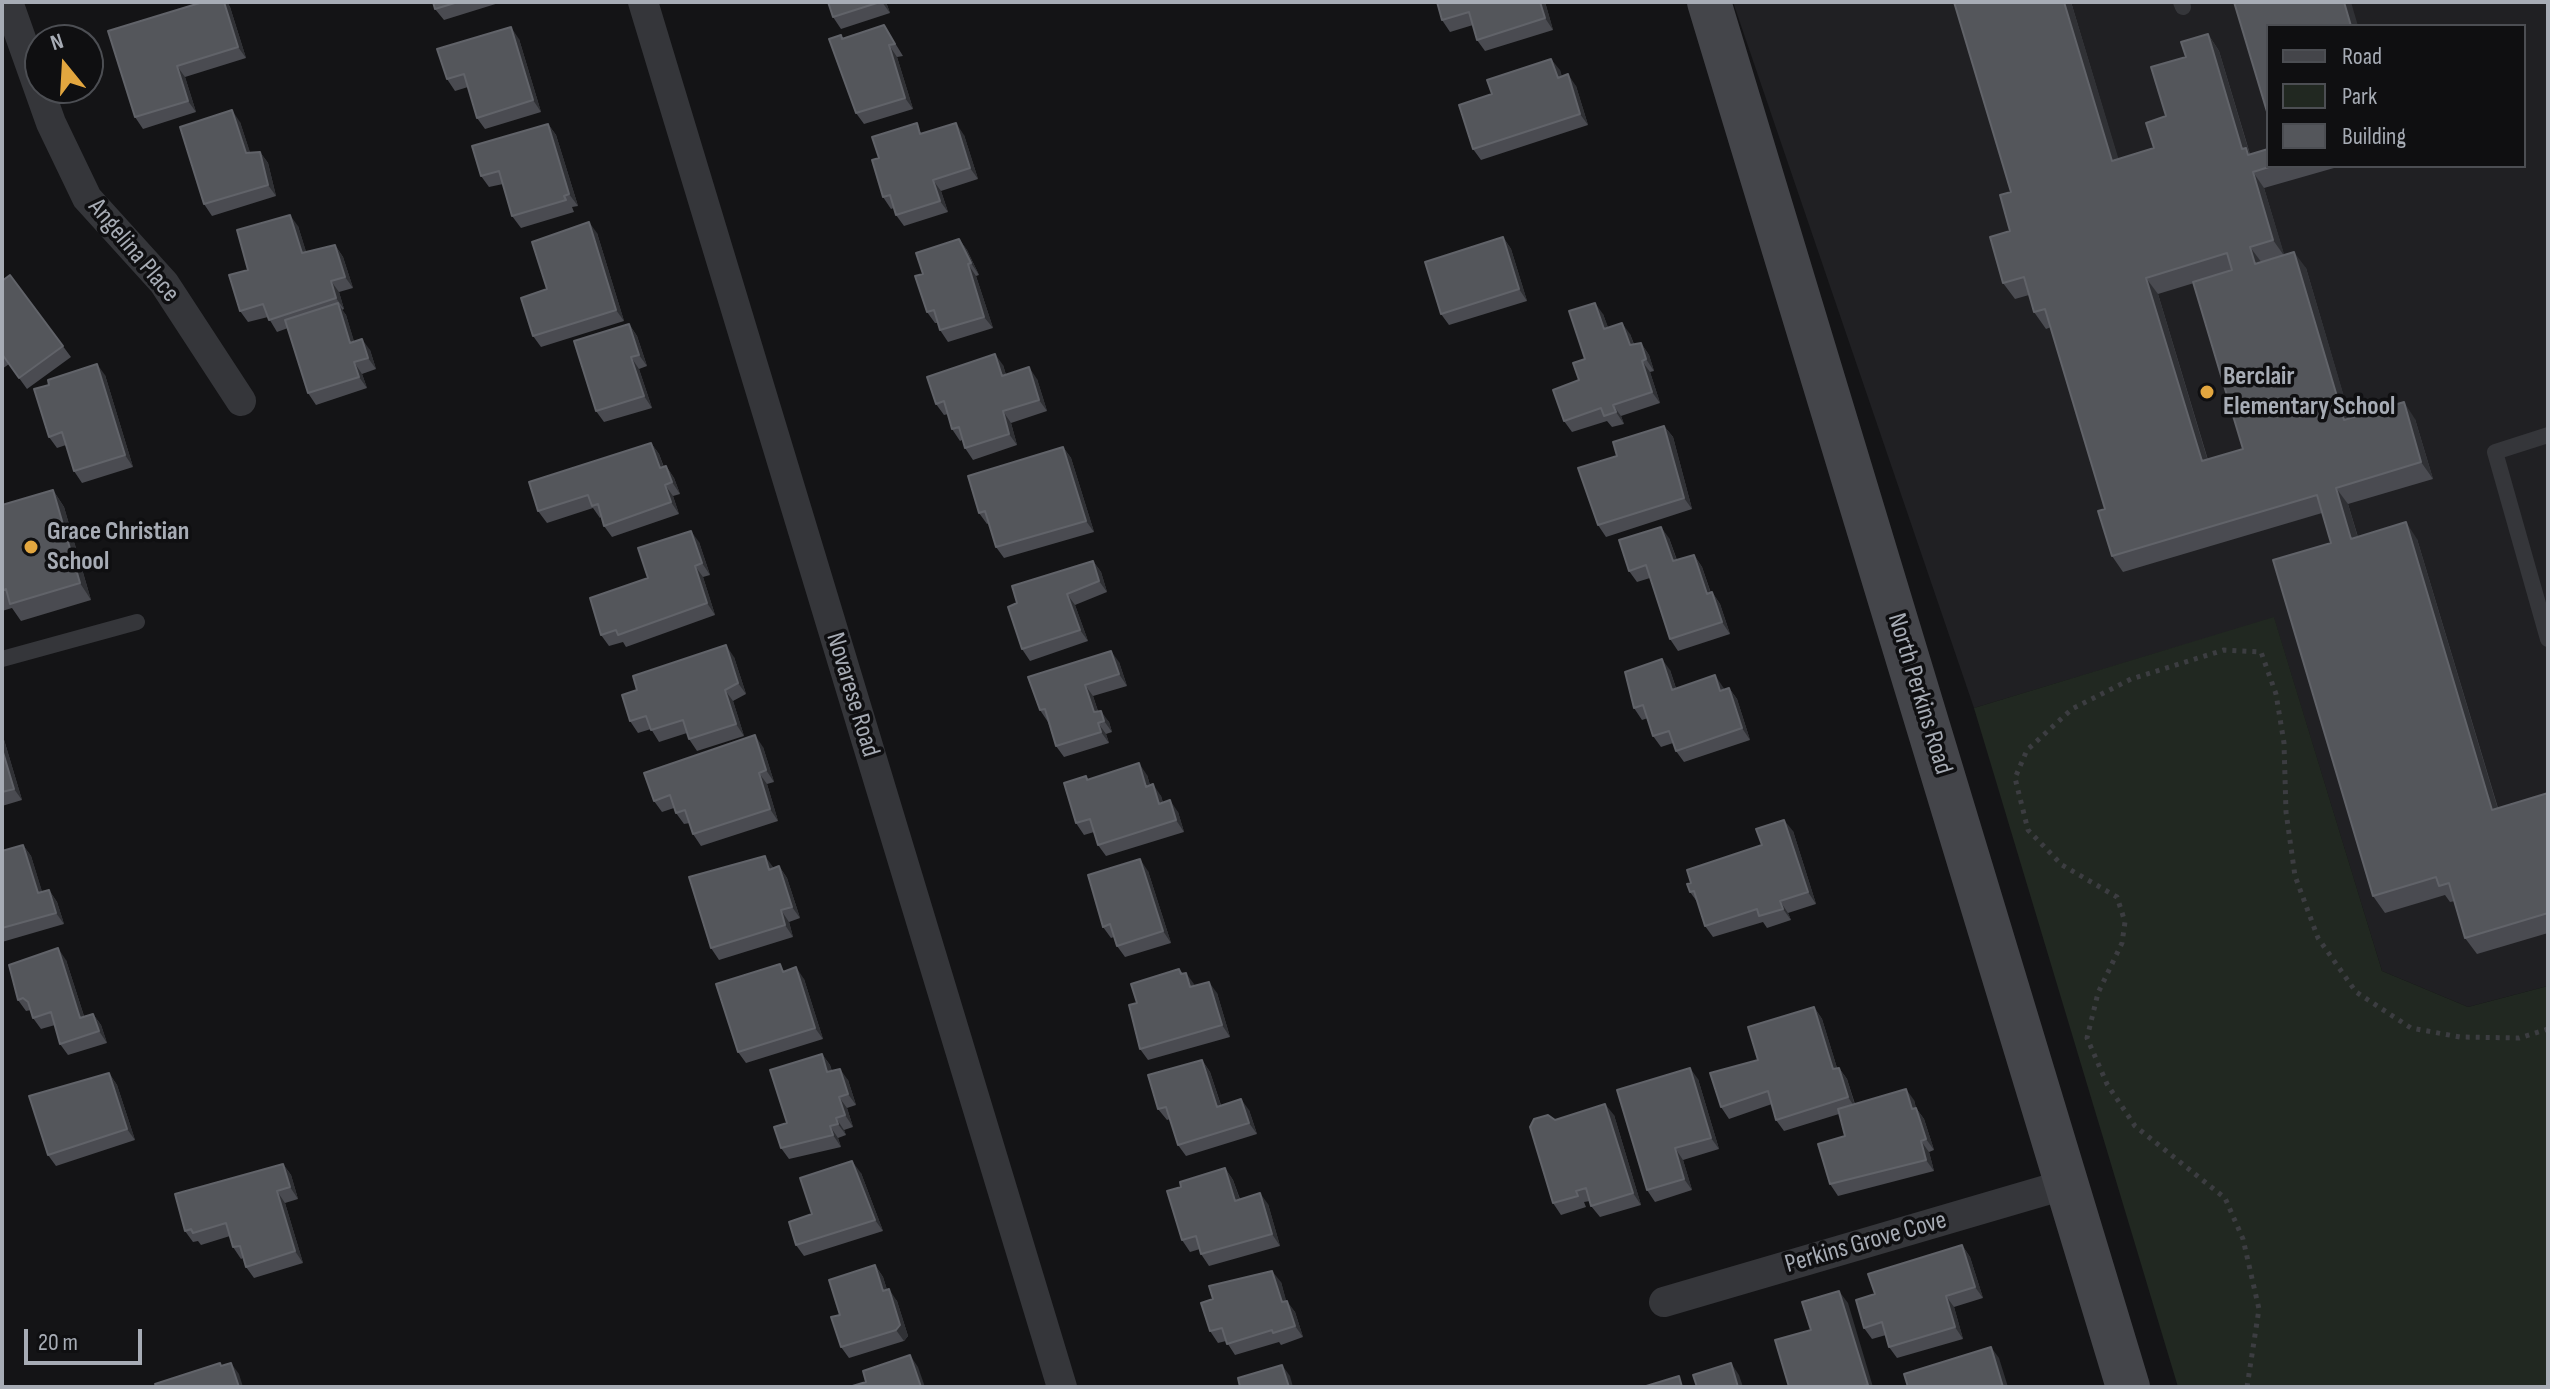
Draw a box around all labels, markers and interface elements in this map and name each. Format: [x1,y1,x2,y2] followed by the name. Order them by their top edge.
[24,24,104,104] north arrow
[2266,24,2526,168] legend
[47,28,67,57] text: N
[2342,42,2382,71] text: Road
[2342,82,2377,111] text: Park
[2342,122,2406,151] text: Building
[81,193,185,309] street label: Angelina Place
[2223,361,2395,422] place label: Berclair Elementary School
[2198,383,2216,401] marker: Berclair Elementary School
[47,516,189,578] place label: Grace Christian School
[22,538,40,556] marker: Grace Christian School
[1880,610,1958,778] street label: North Perkins Road
[818,629,886,761] street label: Novarese Road
[1782,1205,1950,1281] street label: Perkins Grove Cove
[28,1313,146,1363] scale bar
[38,1328,78,1357] text: 20 m

